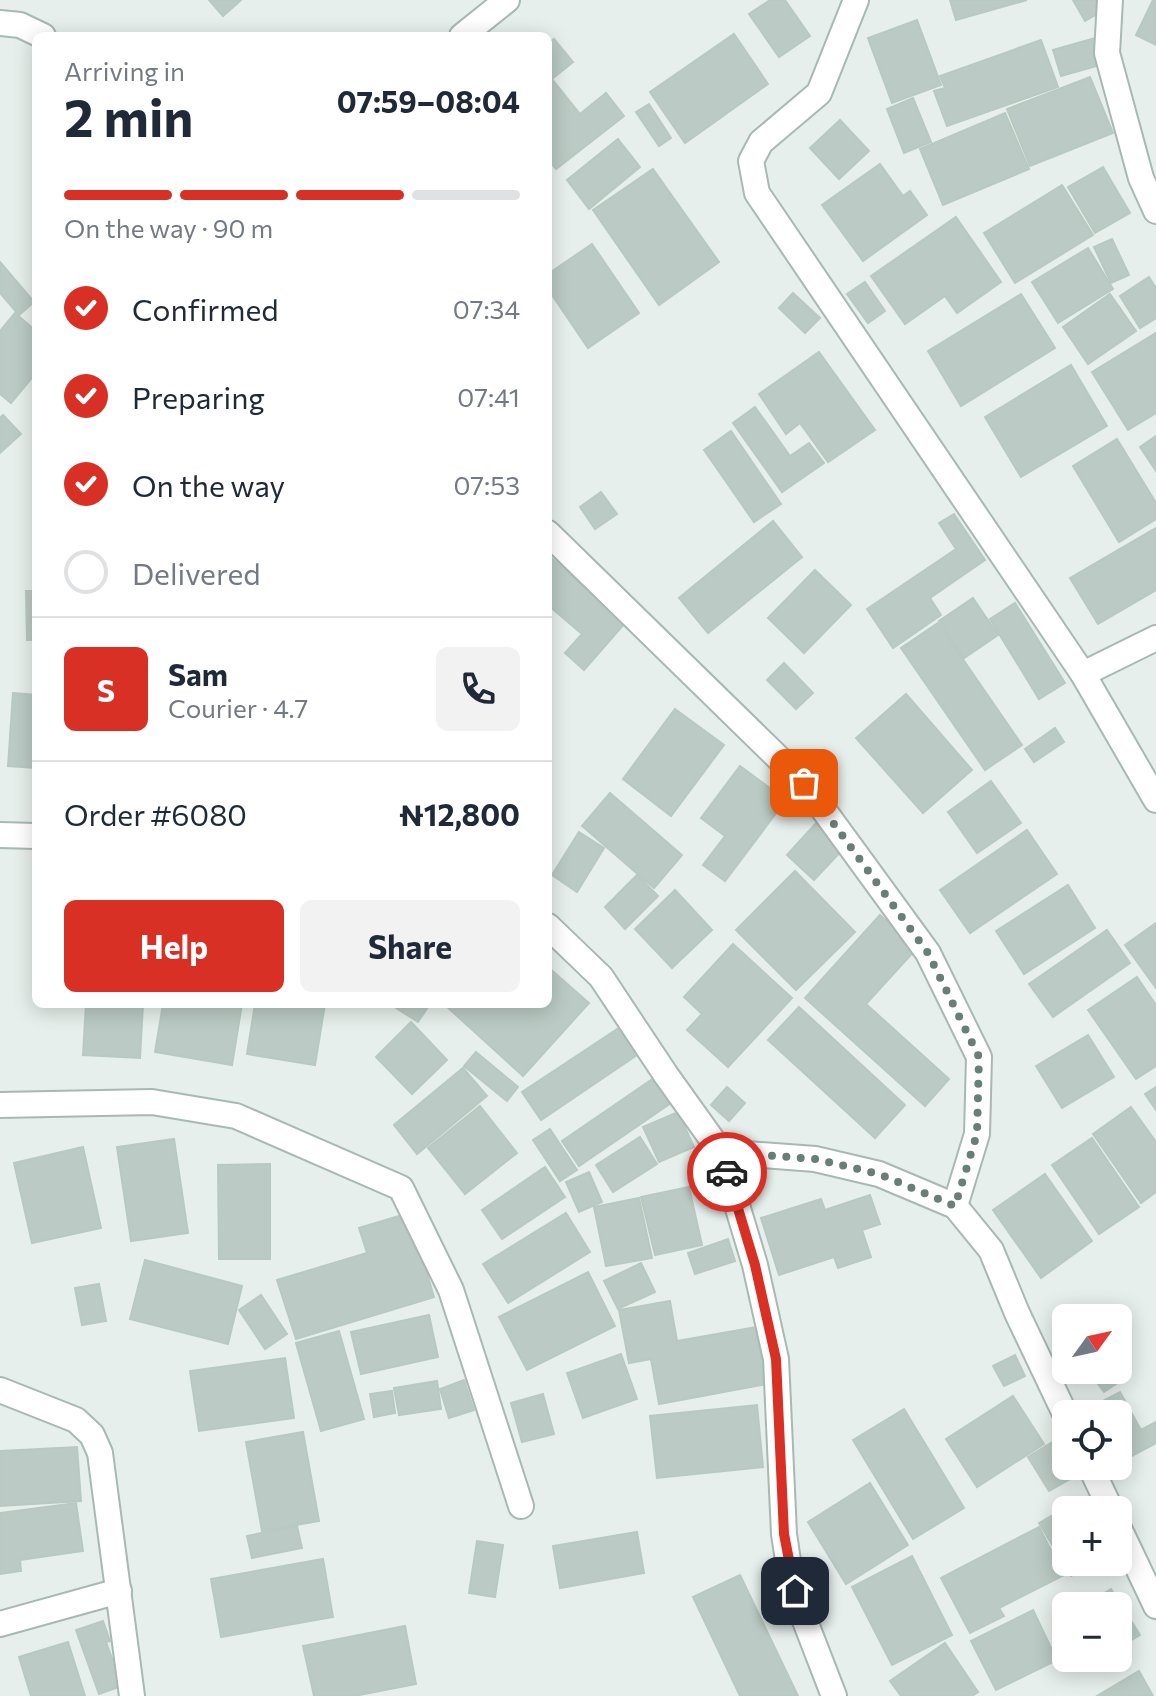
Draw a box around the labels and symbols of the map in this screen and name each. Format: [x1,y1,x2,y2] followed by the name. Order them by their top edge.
[770,749,838,817] pin
[687,1132,767,1212] courier
[1052,1304,1132,1384] north arrow
[761,1557,829,1625] pin

